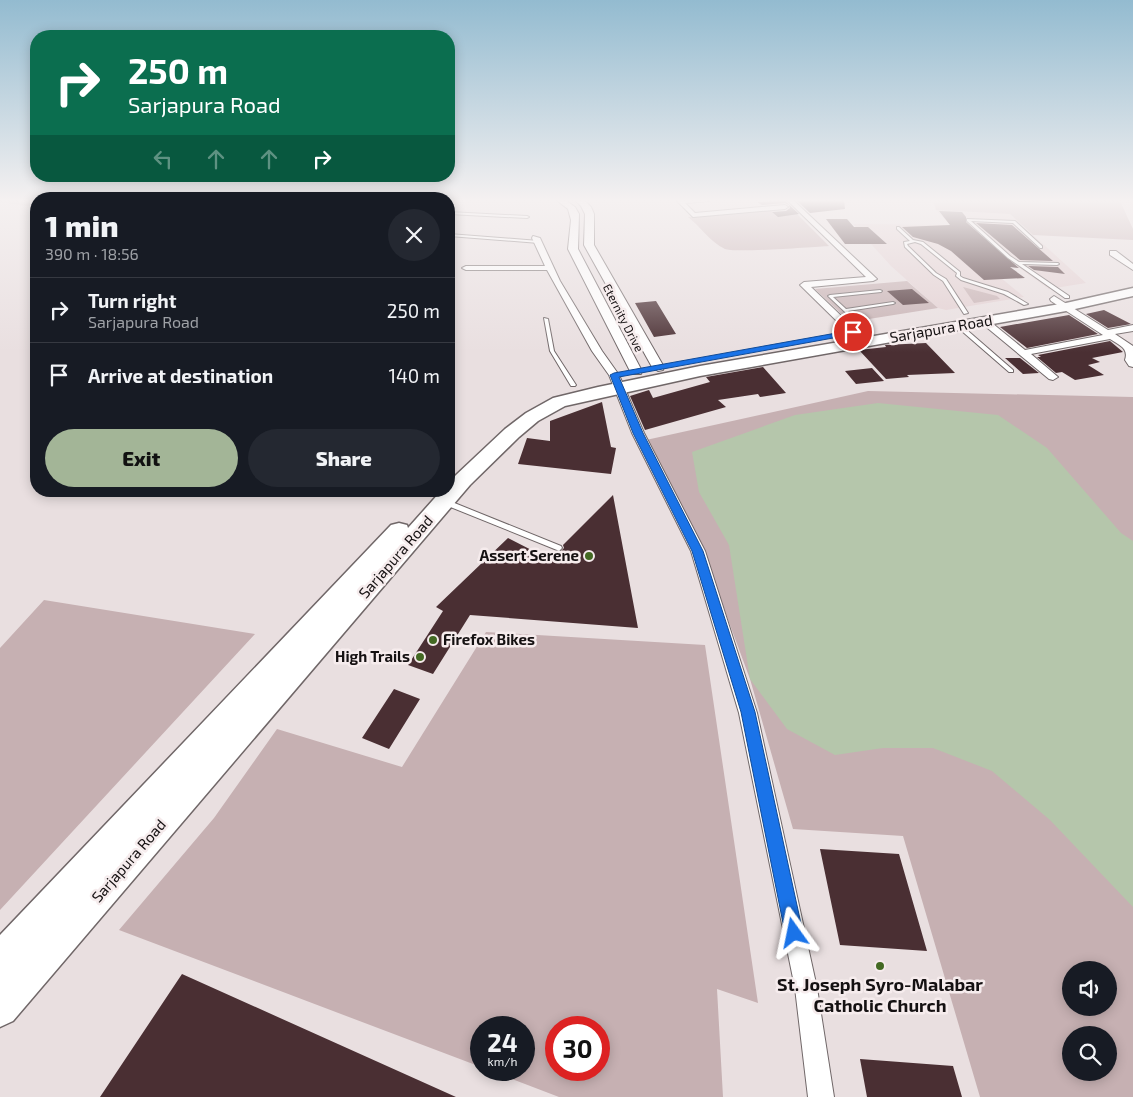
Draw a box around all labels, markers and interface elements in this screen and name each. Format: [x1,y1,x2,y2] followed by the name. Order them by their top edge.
[128,49,228,91] text: 250 m
[45,50,110,115] icon: right
[128,91,281,117] text: Sarjapura Road
[149,145,177,173] icon: left
[202,145,230,173] icon: ahead
[255,145,283,173] icon: ahead
[308,145,336,173] icon: right
[45,207,119,243] text: 1 min
[388,209,440,261] button: close
[45,244,139,263] text: 390 m · 18:56
[601,281,647,354] street label: Eternity Drive
[88,289,176,312] text: Turn right
[45,296,73,324] icon: right
[387,299,440,322] text: 250 m
[888,310,994,347] street label: Sarjapura Road
[832,311,874,353] pin
[88,312,199,331] text: Sarjapura Road
[839,318,867,346] icon: arrive
[45,361,73,389] icon: arrive
[88,364,273,387] text: Arrive at destination
[388,364,440,387] text: 140 m
[45,429,238,487] button: Exit
[248,429,440,487] button: Share
[354,511,437,602] street label: Sarjapura Road
[480,546,579,564] place label: Assert Serene
[583,550,595,562] marker: Assert Serene
[443,630,535,648] place label: Firefox Bikes
[427,634,439,646] marker: Firefox Bikes
[335,647,410,665] place label: High Trails
[414,651,426,663] marker: High Trails
[87,815,170,906] street label: Sarjapura Road
[767,906,819,958] position arrow
[874,960,886,972] marker: St. Joseph Syro-Malabar Catholic Church
[1062,961,1117,1081] map controls
[1062,961,1117,1016] button: sound
[777,973,983,1016] place label: St. Joseph Syro-Malabar Catholic Church
[545,1016,610,1081] speed limit sign: 30
[1062,1026,1117,1081] button: search
[487,1027,518,1057] text: 24
[488,1054,517,1068] text: km/h

